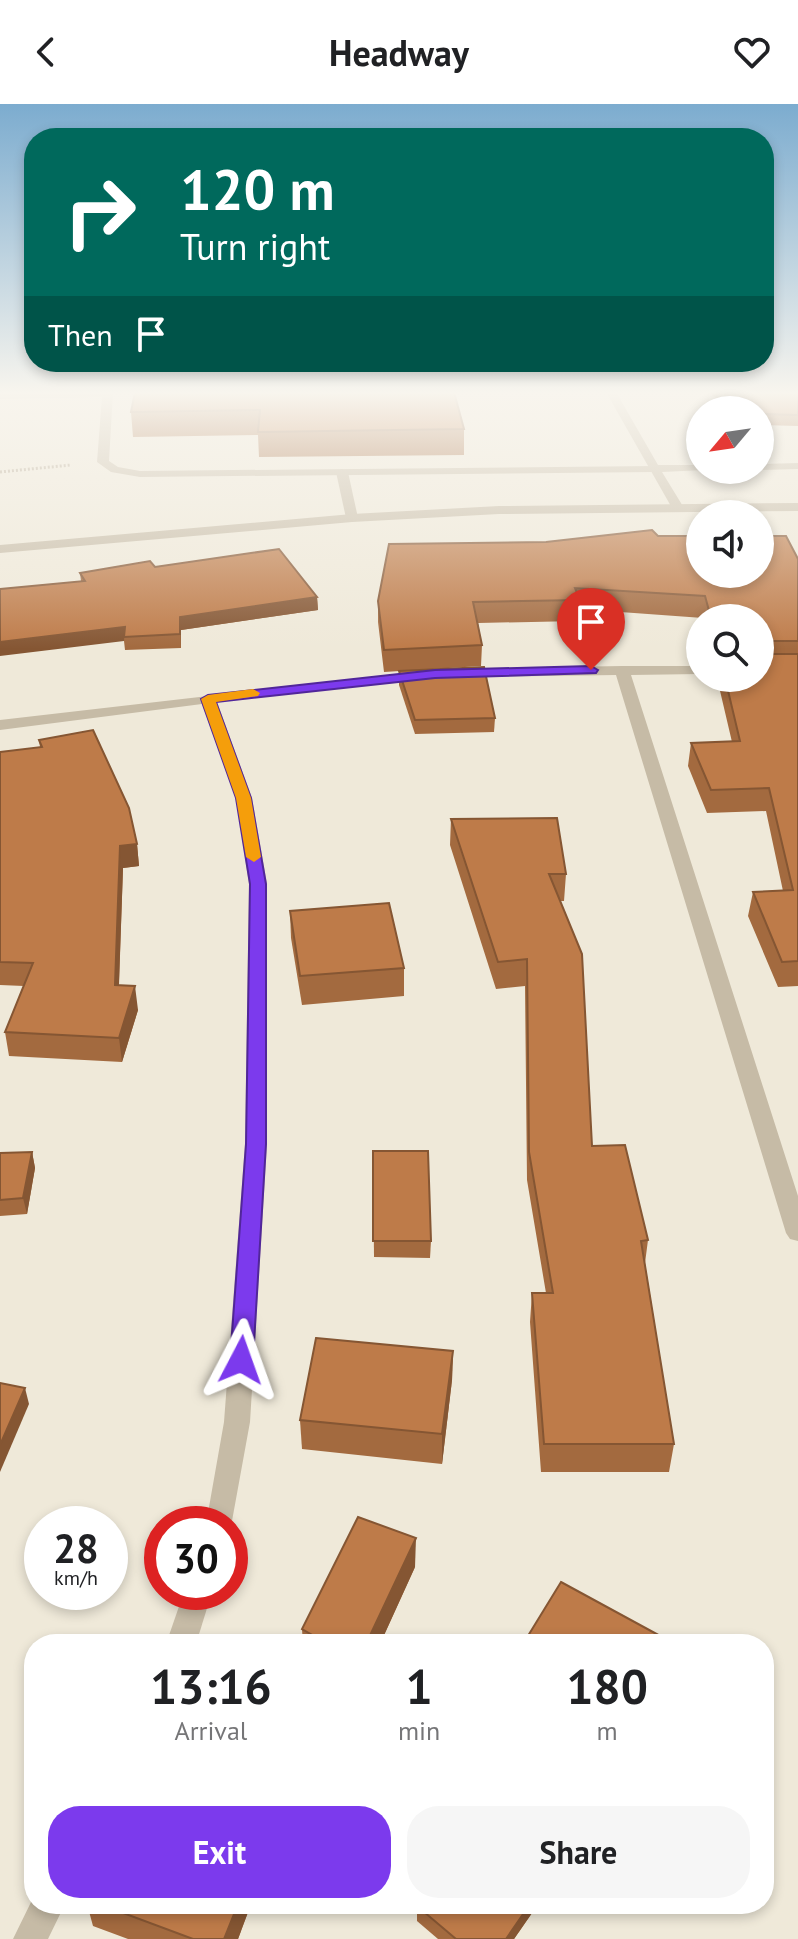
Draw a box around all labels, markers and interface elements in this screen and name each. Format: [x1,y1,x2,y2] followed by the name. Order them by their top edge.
[329,29,469,76] text: Headway
[24,30,68,74] icon: back
[730,30,774,74] icon: heart
[180,153,335,225] text: 120 m
[48,160,152,264] icon: right
[180,223,330,270] text: Turn right
[129,312,173,356] icon: arrive
[48,315,113,354] text: Then
[686,396,774,484] north arrow
[686,396,774,692] map controls
[686,500,774,588] button: sound
[557,588,625,670] pin
[569,600,613,644] icon: arrive
[686,604,774,692] button: search
[199,1318,283,1402] position arrow
[144,1506,248,1610] speed limit sign: 30
[53,1522,99,1574] text: 28
[54,1565,98,1591] text: km/h
[150,1655,272,1717] text: 13:16
[405,1655,433,1717] text: 1
[566,1655,648,1717] text: 180
[175,1714,247,1747] text: Arrival
[398,1714,440,1747] text: min
[597,1714,618,1747] text: m
[48,1806,391,1898] button: Exit
[407,1806,750,1898] button: Share

